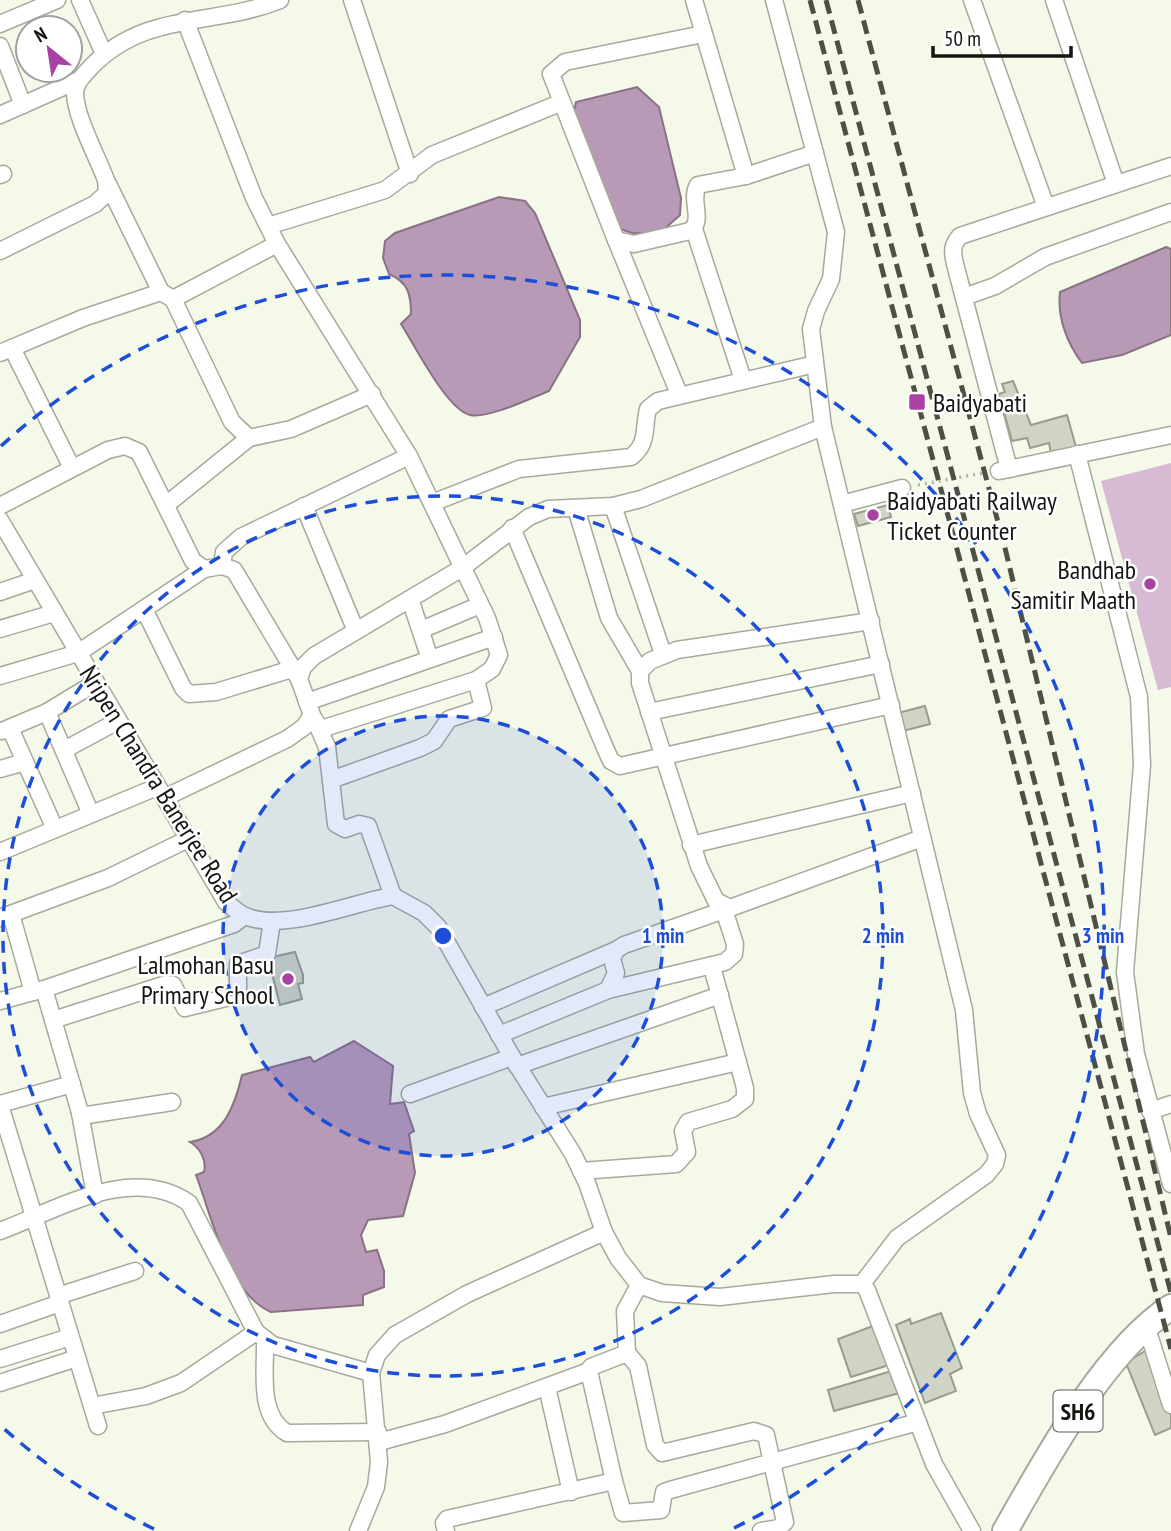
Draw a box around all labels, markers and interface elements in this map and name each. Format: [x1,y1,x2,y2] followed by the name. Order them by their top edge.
[14,14,84,84] north arrow
[933,14,1071,58] scale bar
[30,21,51,47] text: N
[944,25,981,52] text: 50 m
[933,386,1027,419] place label: Baidyabati
[907,392,927,412] marker: Baidyabati
[887,484,1057,547] place label: Baidyabati Railway Ticket Counter
[865,507,881,523] marker: Baidyabati Railway Ticket Counter
[1011,553,1136,616] place label: Bandhab Samitir Maath
[1142,576,1158,592] marker: Bandhab Samitir Maath
[72,659,246,909] street label: Nripen Chandra Banerjee Road
[642,922,684,949] text: 1 min
[862,922,904,949] text: 2 min
[1082,922,1124,949] text: 3 min
[431,924,455,948] centre of rings
[137,948,274,1011] place label: Lalmohan Basu Primary School
[280,971,296,987] marker: Lalmohan Basu Primary School
[1054,1391,1102,1432] road number: SH6

